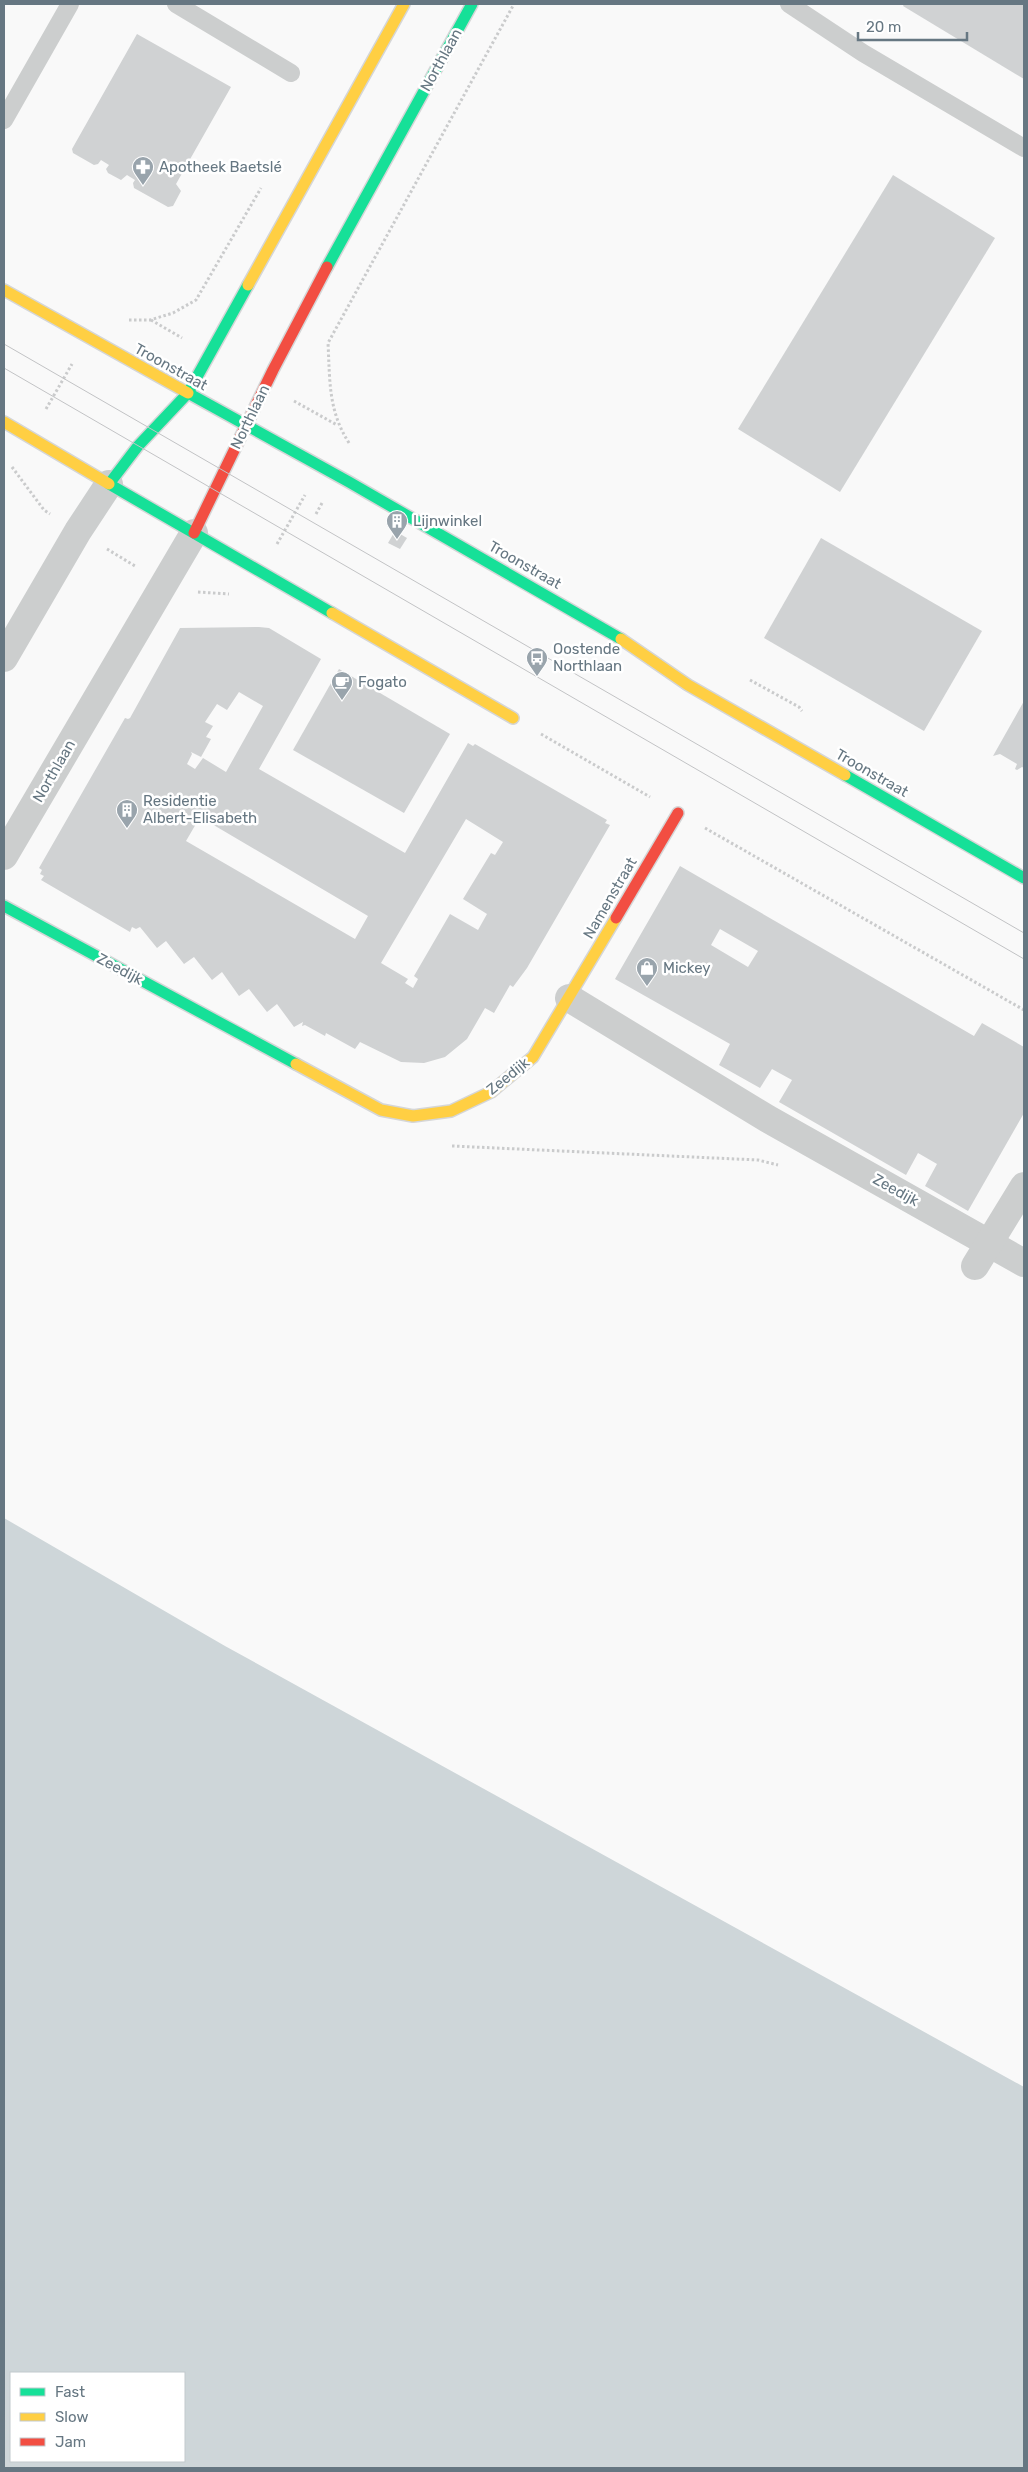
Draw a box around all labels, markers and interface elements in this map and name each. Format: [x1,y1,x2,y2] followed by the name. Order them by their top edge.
[858,10,967,42] scale bar
[866,18,901,36] text: 20 m
[416,25,466,95] street label: Northlaan
[131,155,155,186] pharmacy icon: Apotheek Baetslé
[159,158,282,176] place label: Apotheek Baetslé
[131,340,211,395] street label: Troonstraat
[227,382,273,452] street label: Northlaan
[385,509,409,540] building icon: Lijnwinkel
[413,512,482,530] place label: Lijnwinkel
[486,537,565,593] street label: Troonstraat
[553,640,622,675] place label: Oostende Northlaan
[525,646,549,677] bus stop icon: Oostende Northlaan
[330,670,354,701] cafe icon: Fogato
[358,673,407,691] place label: Fogato
[29,737,79,805] street label: Northlaan
[833,745,912,801] street label: Troonstraat
[143,792,257,827] place label: Residentie Albert-Elisabeth
[115,798,139,829] building icon: Residentie Albert-Elisabeth
[579,854,641,942] street label: Namenstraat
[94,949,146,989] street label: Zeedijk
[635,956,659,987] shop icon: Mickey
[663,959,711,977] place label: Mickey
[483,1053,533,1099] street label: Zeedijk
[870,1170,922,1210] street label: Zeedijk
[10,2372,185,2462] legend
[55,2383,85,2401] text: Fast
[55,2408,88,2426] text: Slow
[55,2433,86,2451] text: Jam

